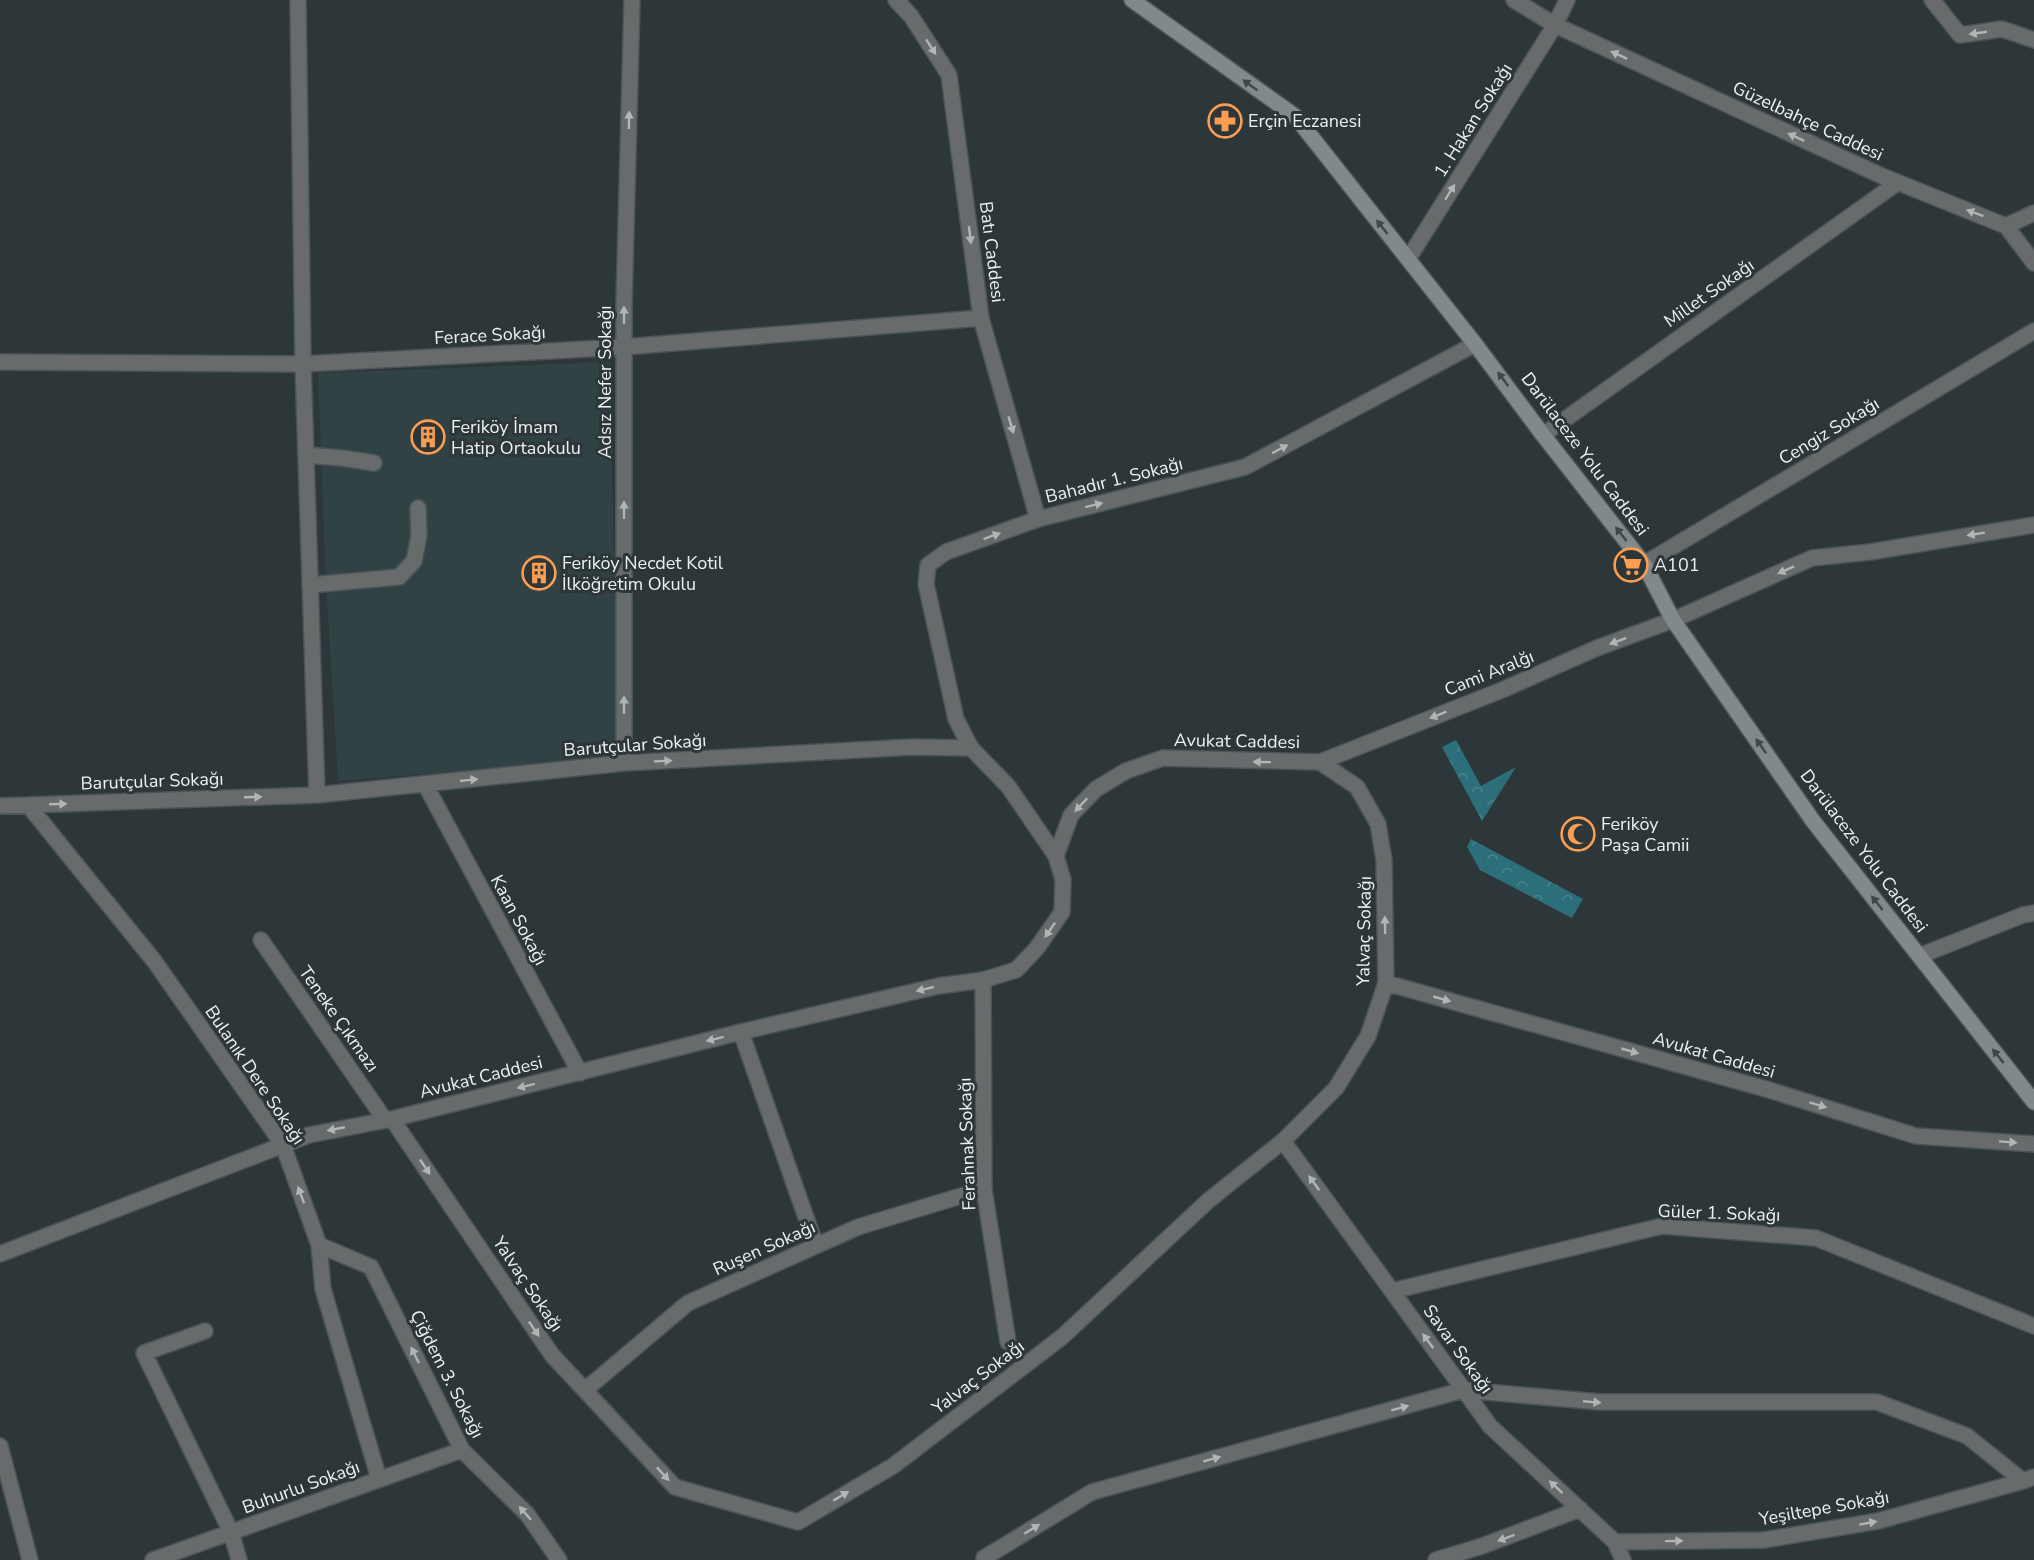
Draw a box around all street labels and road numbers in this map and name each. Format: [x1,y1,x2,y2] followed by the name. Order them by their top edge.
[1428,58,1518,182] street label: 1. Hakan Sokağı
[1729,76,1887,166] street label: Güzelbahçe Caddesi
[974,200,1010,304] street label: Batı Caddesi
[1659,253,1759,333] street label: Millet Sokağı
[593,306,617,458] street label: Adsız Nefer Sokağı
[434,320,546,350] street label: Ferace Sokağı
[1516,368,1654,540] street label: Darülaceze Yolu Caddesi
[1774,392,1884,470] street label: Cengiz Sokağı
[1043,451,1185,509] street label: Bahadır 1. Sokağı
[1441,644,1537,702] street label: Cami Aralğı
[563,728,707,762] street label: Barutçular Sokağı
[1174,728,1300,754] street label: Avukat Caddesi
[1795,765,1933,937] street label: Darülaceze Yolu Caddesi
[80,767,224,795] street label: Barutçular Sokağı
[485,870,553,970] street label: Kaan Sokağı
[1351,876,1377,987] street label: Yalvaç Sokağı
[293,961,385,1077] street label: Teneke Çıkmazı
[200,1001,310,1149] street label: Bulanık Dere Sokağı
[1650,1026,1778,1084] street label: Avukat Caddesi
[417,1050,545,1104] street label: Avukat Caddesi
[953,1077,981,1211] street label: Ferahnak Sokağı
[1657,1199,1781,1227] street label: Güler 1. Sokağı
[709,1215,819,1281] street label: Ruşen Sokağı
[487,1231,569,1336] street label: Yalvaç Sokağı
[1418,1300,1498,1398] street label: Savar Sokağı
[404,1306,490,1442] street label: Çiğdem 3. Sokağı
[926,1334,1029,1420] street label: Yalvaç Sokağı
[239,1455,363,1519] street label: Buhurlu Sokağı
[1756,1485,1891,1531] street label: Yeşiltepe Sokağı

